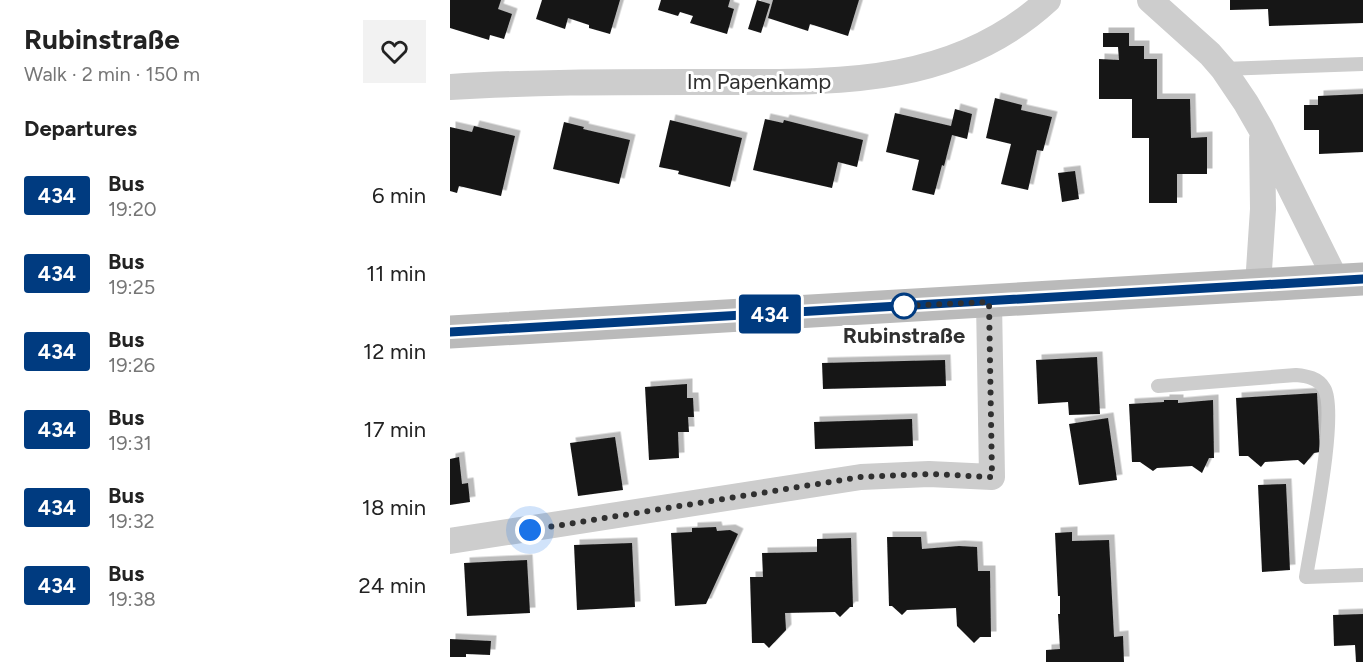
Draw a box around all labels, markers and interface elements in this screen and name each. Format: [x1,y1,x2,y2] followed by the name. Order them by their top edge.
[363,20,426,83] button: heart
[24,22,180,56] text: Rubinstraße
[24,62,200,86] text: Walk · 2 min · 150 m
[687,68,831,95] street label: Im Papenkamp
[24,115,137,142] text: Departures
[108,170,144,197] text: Bus
[372,182,426,209] text: 6 min
[38,183,76,208] text: 434
[108,197,157,221] text: 19:20
[108,248,144,275] text: Bus
[366,260,426,287] text: 11 min
[38,261,76,286] text: 434
[108,275,155,299] text: 19:25
[891,293,917,319] marker: Rubinstraße
[736,294,804,334] line badge: 434
[751,302,789,327] text: 434
[843,322,965,349] place label: Rubinstraße
[108,326,144,353] text: Bus
[363,338,426,365] text: 12 min
[38,339,76,364] text: 434
[108,353,155,377] text: 19:26
[108,404,144,431] text: Bus
[364,416,426,443] text: 17 min
[38,417,76,442] text: 434
[108,431,152,455] text: 19:31
[108,482,144,509] text: Bus
[362,494,426,521] text: 18 min
[38,495,76,520] text: 434
[108,509,155,533] text: 19:32
[515,515,545,545] your location
[108,560,144,587] text: Bus
[359,572,426,599] text: 24 min
[38,573,76,598] text: 434
[108,587,156,611] text: 19:38

